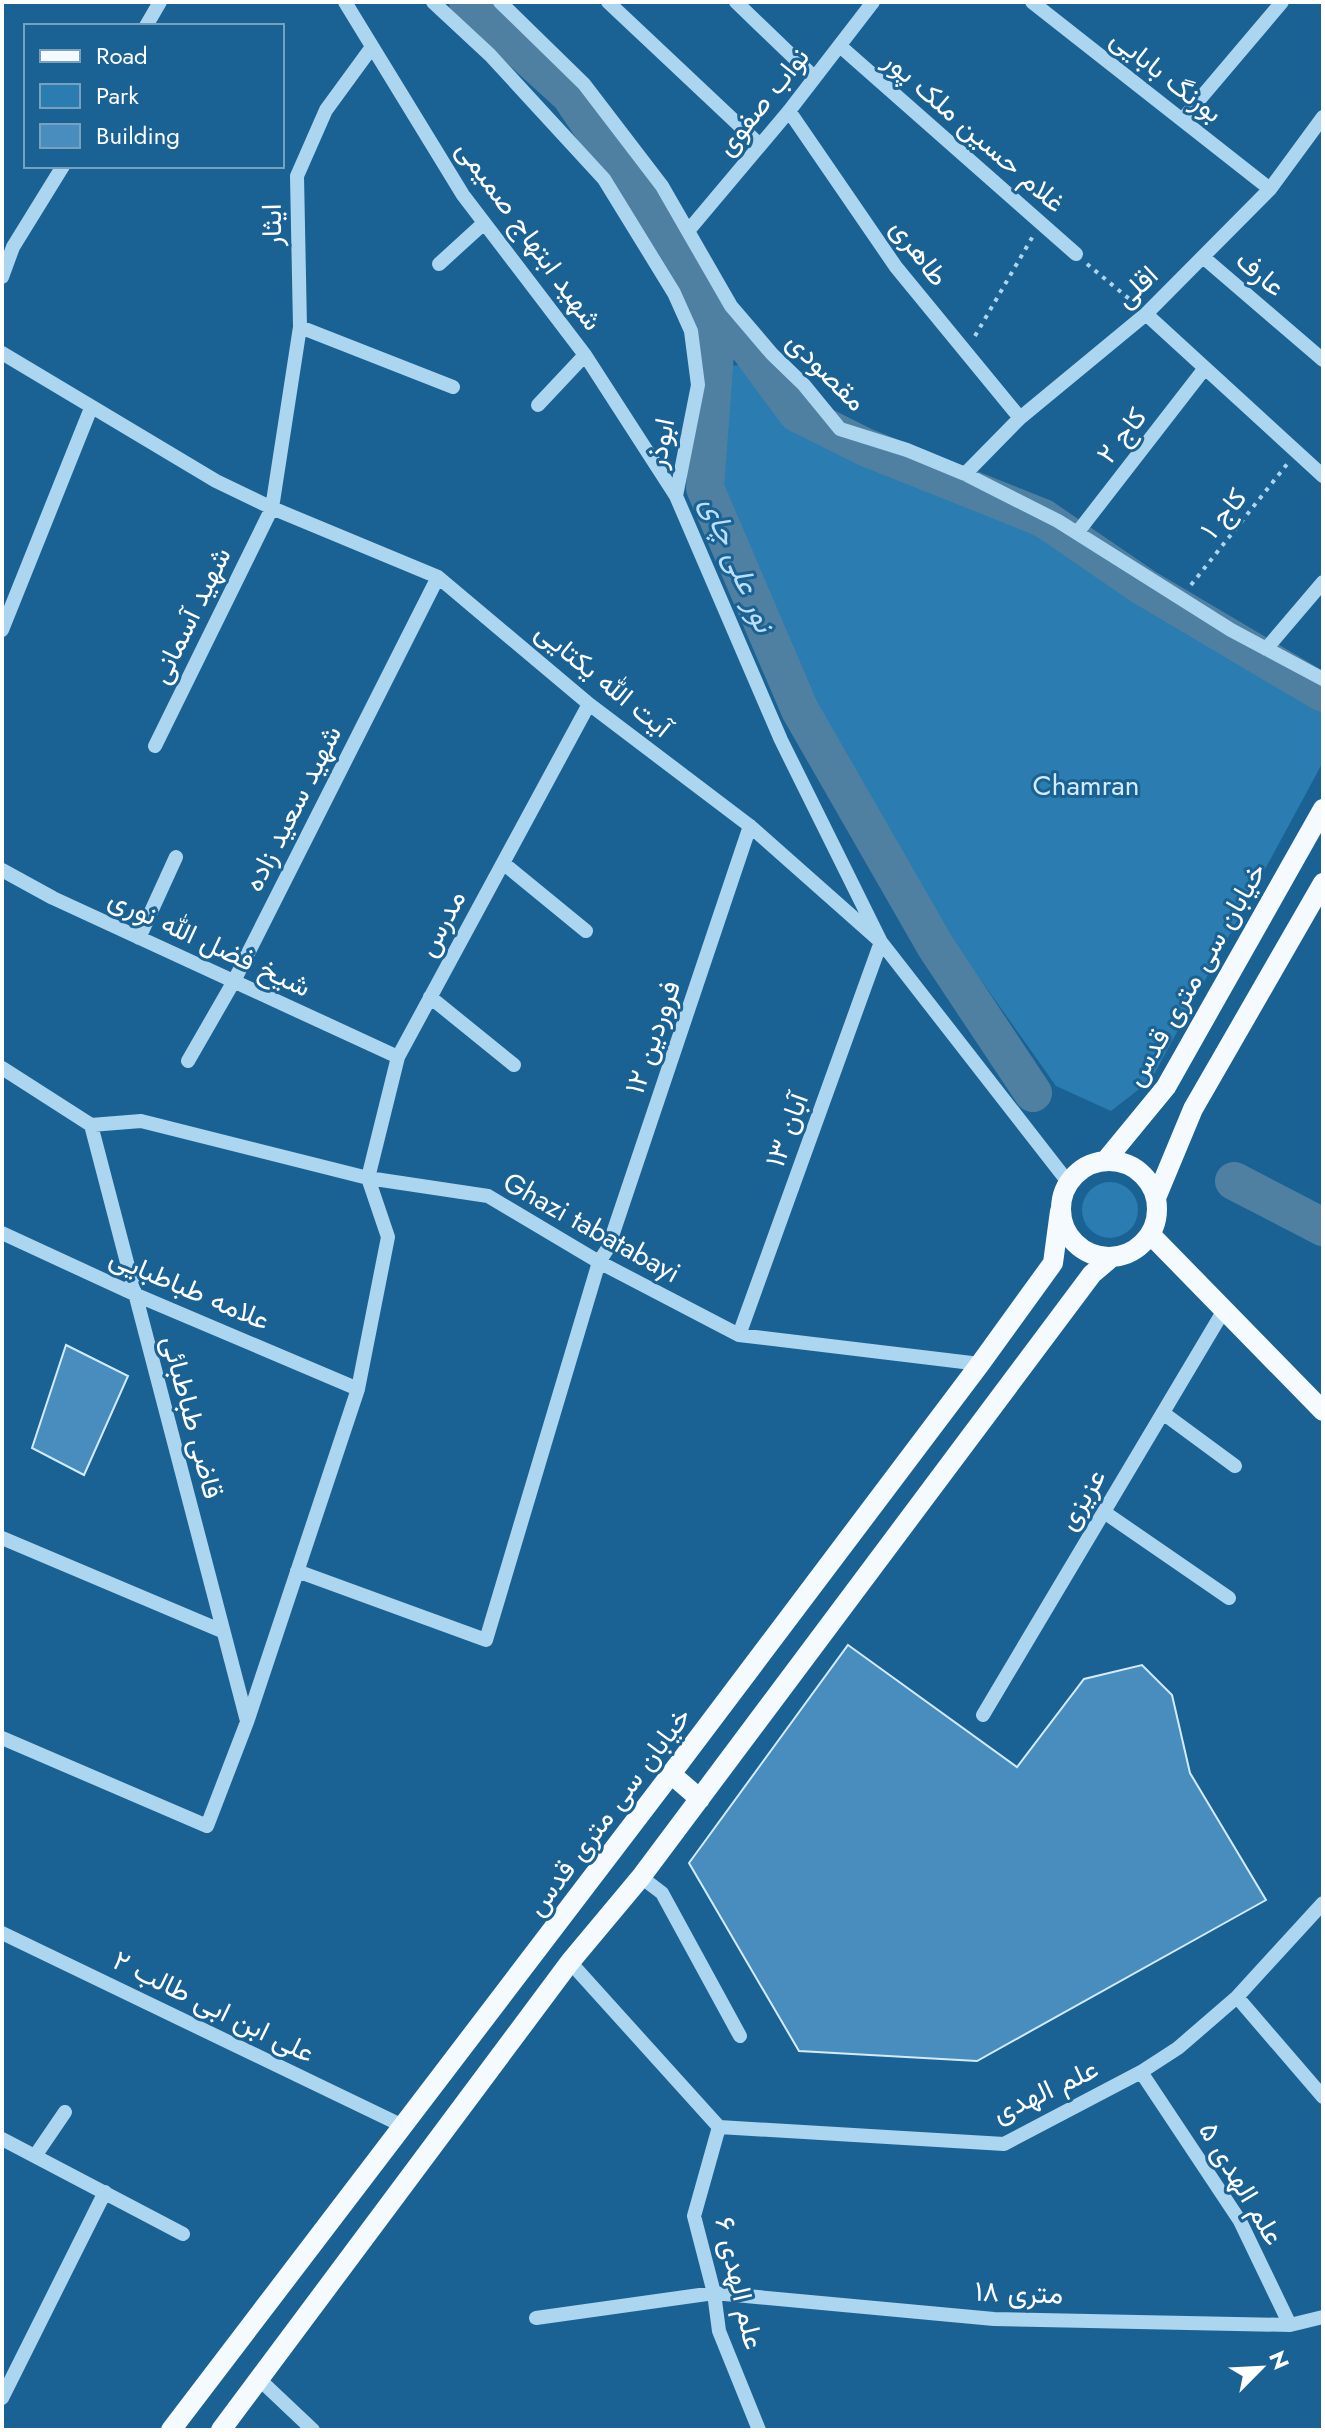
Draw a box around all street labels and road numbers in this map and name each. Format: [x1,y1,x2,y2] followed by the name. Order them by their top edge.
[1102,18,1232,133] street label: بورنگ بابایی
[706,38,819,164] street label: نواب صفوی
[874,40,1075,222] street label: غلام حسین ملک پور
[446,131,613,339] street label: شهید ابتهاج صمیمی
[251,203,292,248] street label: ایثار
[880,210,959,295] street label: طاهری
[1227,240,1294,306] street label: عارف
[1105,256,1167,317] street label: اقلی
[777,322,876,421] street label: مقصودی
[1086,398,1156,472] street label: کاج ۲
[635,415,685,473] street label: ابوذر
[1190,479,1257,548] street label: کاج ۱
[140,540,241,691] street label: شهید آسمانی
[527,612,683,749] street label: آیت الله یکتایی
[233,718,352,898] street label: شهید سعید زاده
[1115,855,1276,1094] street label: خیابان سی متری قدس
[102,878,318,1007] street label: شیخ فضل الله نوری
[407,883,476,964] street label: مدرس
[614,975,691,1099] street label: ۱۲ فروردین
[754,1085,820,1173] street label: ۱۳ آبان
[496,1162,688,1293] street label: Ghazi tabatabayi
[103,1236,276,1341] street label: علامه طباطبایی
[151,1331,234,1503] street label: قاضی طباطبائی
[1047,1461,1116,1538] street label: عزیزی
[516,1698,701,1924] street label: خیابان سی متری قدس
[106,1940,322,2073] street label: علی ابن ابی طالب ۲
[985,2048,1105,2133] street label: علم الهدی
[1189,2114,1295,2253] street label: علم الهدی ۵
[704,2213,775,2353] street label: علم الهدی ۶
[974,2270,1064,2315] street label: ۱۸ متری

